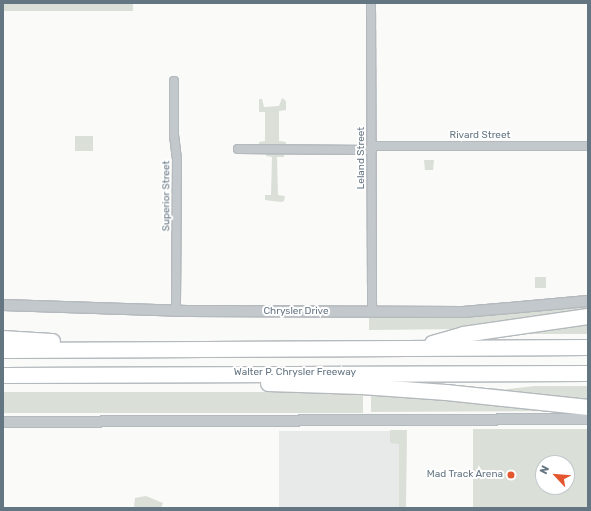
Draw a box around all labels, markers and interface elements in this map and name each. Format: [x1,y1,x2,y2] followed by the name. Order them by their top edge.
[356,127,368,189] street label: Leland Street
[450,130,510,142] street label: Rivard Street
[161,161,173,231] street label: Superior Street
[263,306,329,318] street label: Chrysler Drive
[234,367,356,379] street label: Walter P. Chrysler Freeway
[535,455,575,495] north arrow
[537,464,552,476] text: N
[426,469,503,481] place label: Mad Track Arena
[506,470,516,480] marker: Mad Track Arena

